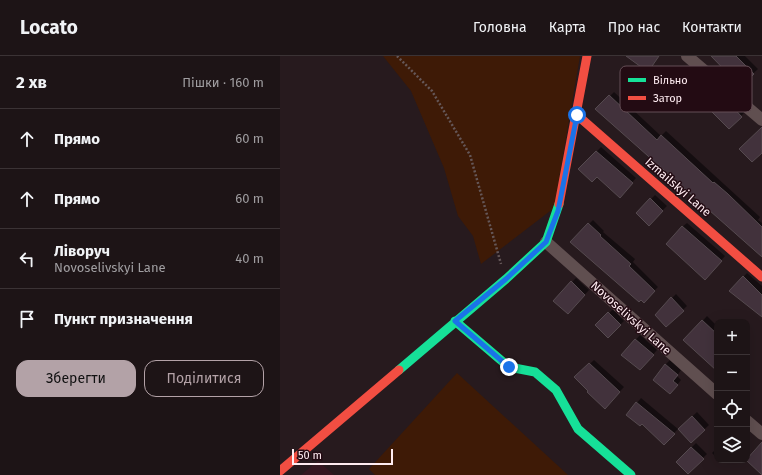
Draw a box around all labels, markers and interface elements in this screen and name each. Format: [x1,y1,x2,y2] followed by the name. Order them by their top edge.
[20,16,78,39] text: Locato
[473,19,527,36] text: Головна
[549,19,586,36] text: Карта
[608,19,660,36] text: Про нас
[682,19,742,36] text: Контакти
[620,66,752,112] legend
[16,72,47,93] text: 2 хв
[653,74,688,87] text: Вільно
[182,75,264,90] text: Пішки · 160 m
[653,92,682,105] text: Затор
[568,106,586,124] route start
[16,128,38,150] icon: ahead
[54,130,100,148] text: Прямо
[235,131,264,146] text: 60 m
[642,155,714,219] street label: Izmailskyi Lane
[16,188,38,210] icon: ahead
[54,190,100,208] text: Прямо
[235,191,264,206] text: 60 m
[54,242,110,260] text: Ліворуч
[16,248,38,270] icon: left
[235,251,264,266] text: 40 m
[54,260,166,275] text: Novoselivskyi Lane
[588,278,674,358] street label: Novoselivskyi Lane
[16,308,38,330] icon: arrive
[54,310,193,328] text: Пункт призначення
[714,319,750,463] map controls
[714,319,750,355] button: +
[714,355,750,391] button: −
[500,358,518,376] route end
[16,360,136,397] button: Зберегти
[144,360,264,397] button: Поділитися
[714,391,750,427] button: locate
[714,427,750,463] button: layers
[292,447,393,466] scale bar
[298,449,322,462] text: 50 m

